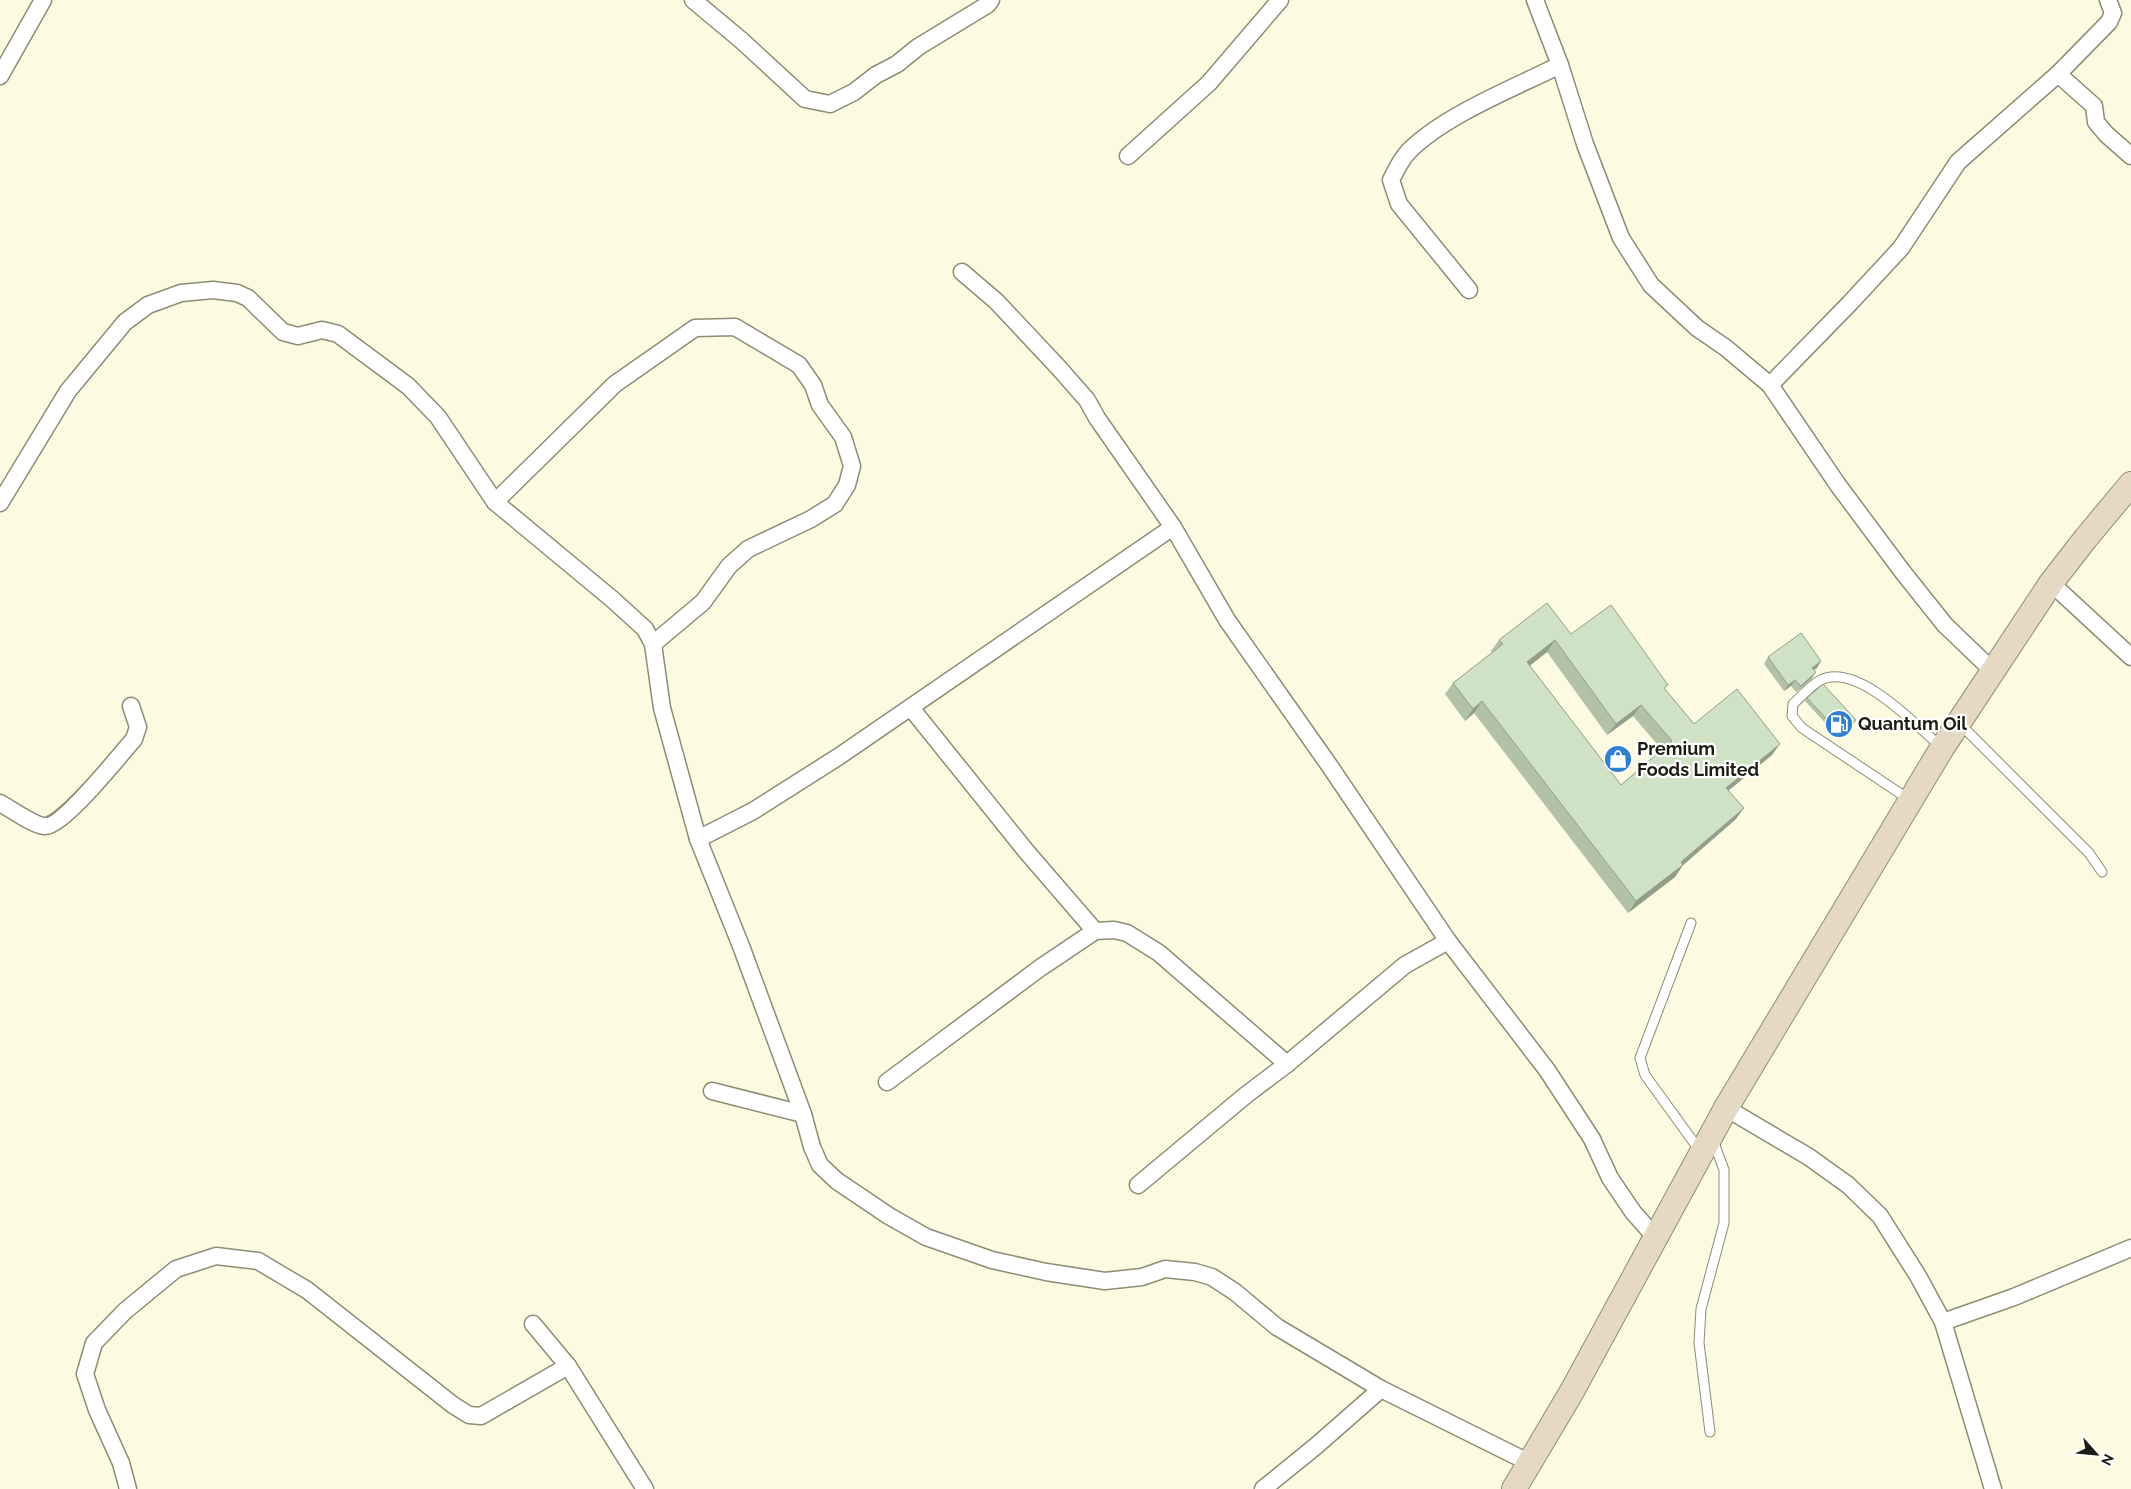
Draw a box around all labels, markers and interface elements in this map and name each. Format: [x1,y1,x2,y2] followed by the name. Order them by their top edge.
[1824,709,1854,739] fuel station icon: Quantum Oil
[1858,713,1967,734] place label: Quantum Oil
[1637,738,1759,780] place label: Premium Foods Limited
[1603,744,1633,774] shop icon: Premium Foods Limited
[2071,1429,2121,1479] north arrow
[2098,1452,2117,1468] text: N

